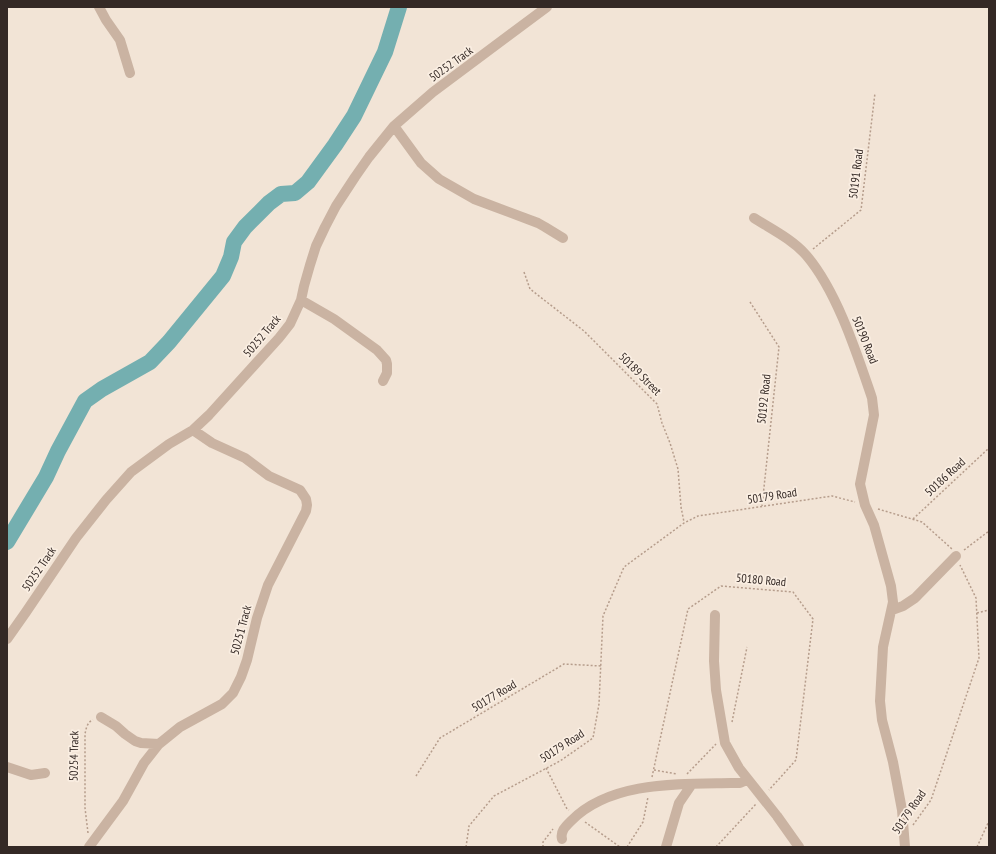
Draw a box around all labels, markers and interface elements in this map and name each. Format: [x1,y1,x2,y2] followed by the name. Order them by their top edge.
[426,42,476,85] street label: 50252 Track
[845,148,866,200] street label: 50191 Road
[240,311,284,360] street label: 50252 Track
[849,314,882,366] street label: 50190 Road
[616,349,665,399] street label: 50189 Street
[753,373,774,425] street label: 50192 Road
[921,454,968,499] street label: 50186 Road
[746,484,798,507] street label: 50179 Road
[18,543,59,594] street label: 50252 Track
[735,570,787,589] street label: 50180 Road
[227,603,254,656] street label: 50251 Track
[469,676,519,715] street label: 50177 Road
[537,726,587,765] street label: 50179 Road
[66,730,81,781] street label: 50254 Track
[888,787,929,837] street label: 50179 Road

